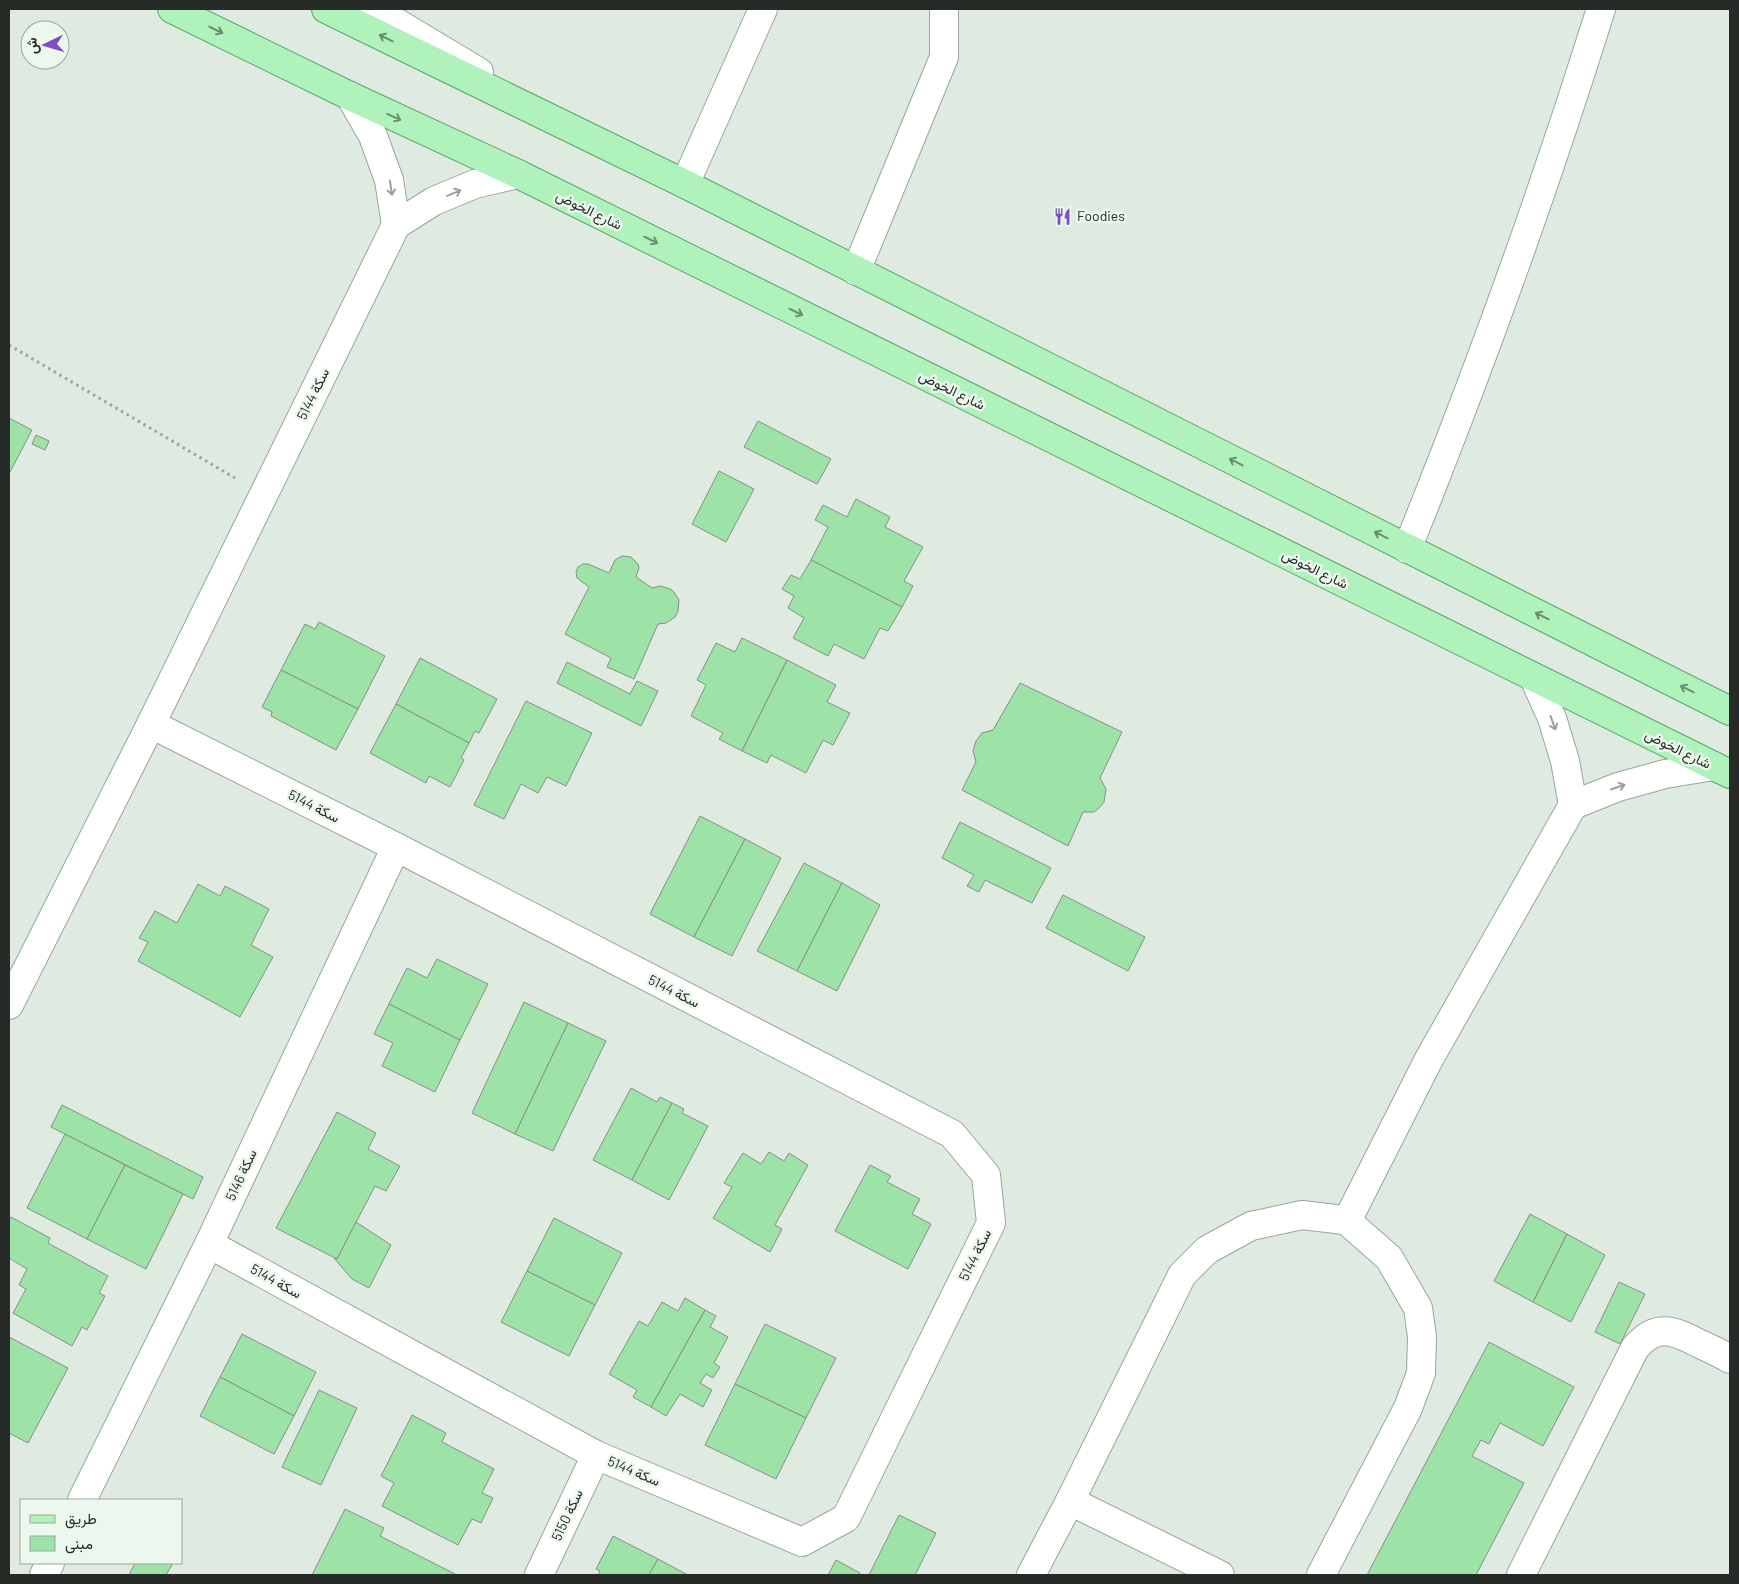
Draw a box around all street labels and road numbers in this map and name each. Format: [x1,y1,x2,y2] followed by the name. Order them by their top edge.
[552,186,625,236] street label: شارع الخوض
[293,365,332,422] street label: سكة 5144
[915,366,988,416] street label: شارع الخوض
[1278,545,1351,595] street label: شارع الخوض
[1641,725,1714,775] street label: شارع الخوض
[286,785,343,826] street label: سكة 5144
[646,970,703,1011] street label: سكة 5144
[221,1146,260,1203] street label: سكة 5146
[955,1226,994,1283] street label: سكة 5144
[248,1260,305,1301] street label: سكة 5144
[605,1452,663,1489] street label: سكة 5144
[547,1486,586,1543] street label: سكة 5150

